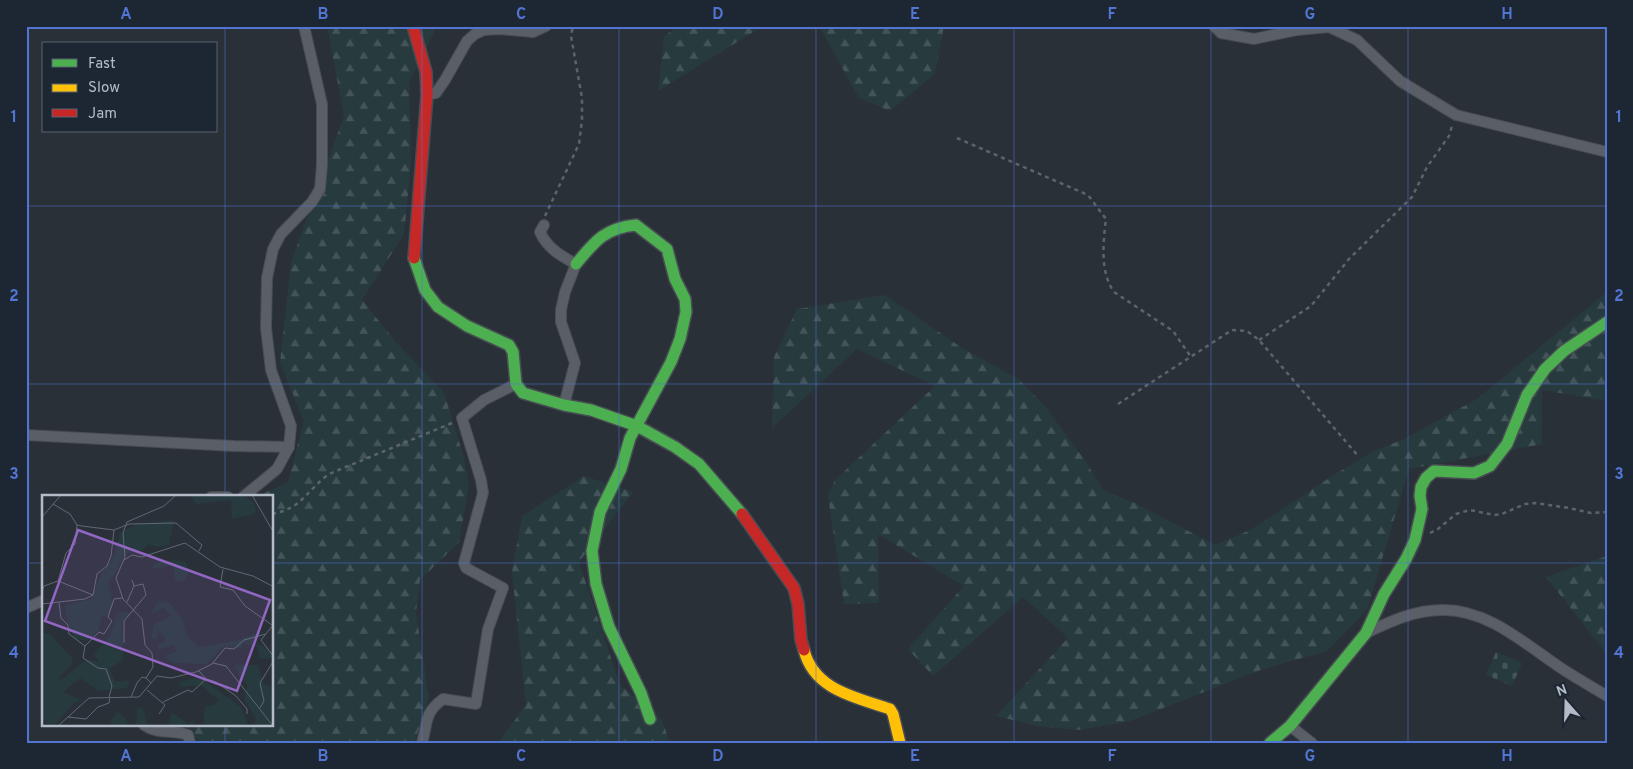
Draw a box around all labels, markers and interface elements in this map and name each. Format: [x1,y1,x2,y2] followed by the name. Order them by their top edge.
[120,5,132,25] text: A
[317,5,329,25] text: B
[516,5,526,25] text: C
[712,5,724,25] text: D
[910,5,920,25] text: E
[1107,5,1117,25] text: F
[1305,5,1315,25] text: G
[1501,5,1513,25] text: H
[42,42,218,132] legend
[88,55,116,74] text: Fast
[88,79,120,98] text: Slow
[88,105,117,124] text: Jam
[11,108,17,128] text: 1
[1616,108,1622,128] text: 1
[9,287,19,307] text: 2
[1614,287,1624,307] text: 2
[9,465,19,485] text: 3
[1614,465,1624,485] text: 3
[42,495,274,726] inset map
[9,644,19,664] text: 4
[1614,644,1624,664] text: 4
[1540,676,1590,726] north arrow
[1554,681,1570,701] text: N
[120,747,132,767] text: A
[317,747,329,767] text: B
[516,747,526,767] text: C
[712,747,724,767] text: D
[910,747,920,767] text: E
[1107,747,1117,767] text: F
[1305,747,1315,767] text: G
[1501,747,1513,767] text: H

